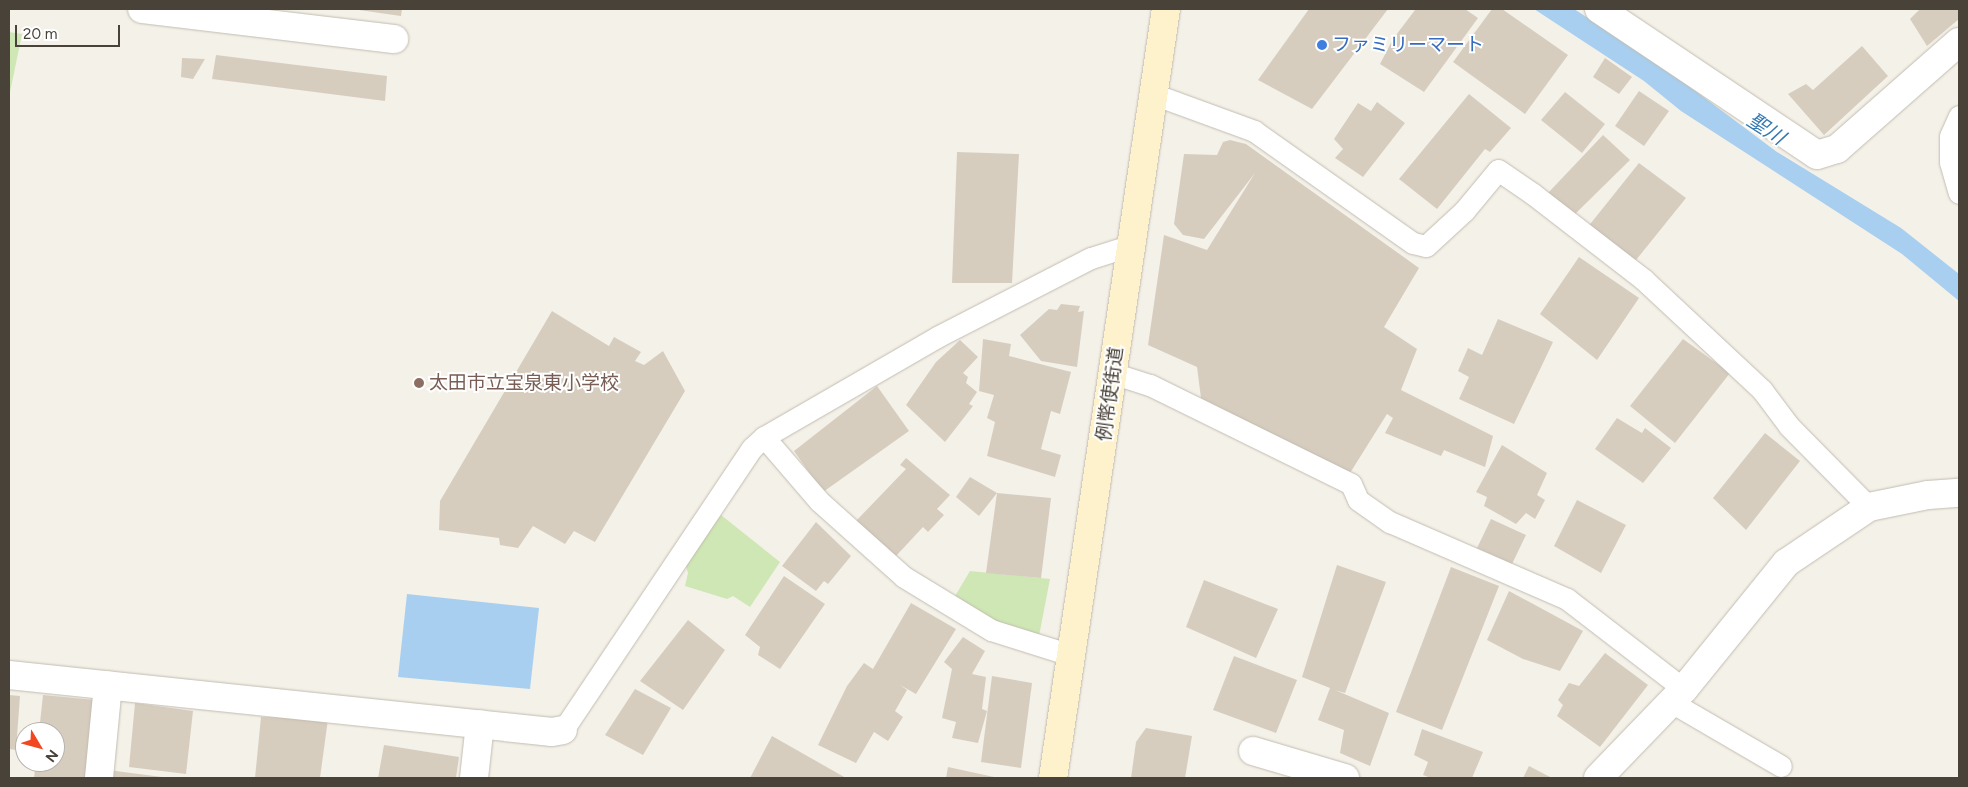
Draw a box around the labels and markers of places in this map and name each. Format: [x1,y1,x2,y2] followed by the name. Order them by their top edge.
[1332,34,1484,56] place label: ファミリーマート
[1316,39,1328,51] marker: ファミリーマート
[429,372,619,394] place label: 太田市立宝泉東小学校
[413,377,425,389] marker: 太田市立宝泉東小学校

